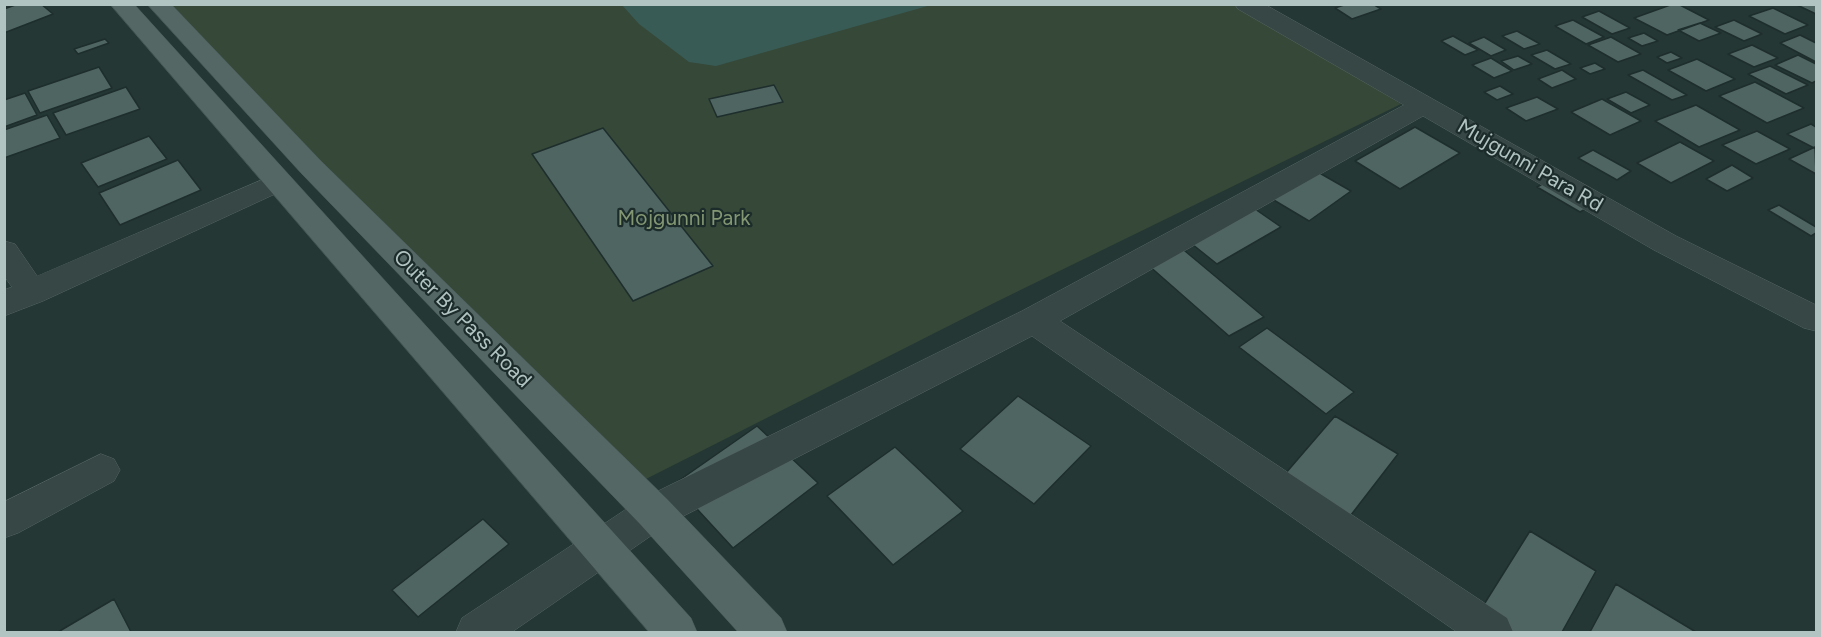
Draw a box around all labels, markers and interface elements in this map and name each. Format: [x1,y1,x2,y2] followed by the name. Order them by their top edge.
[1453,114,1607,218] street label: Mujgunni Para Rd
[617,206,751,232] park label: Mojgunni Park
[388,245,536,393] street label: Outer By Pass Road

